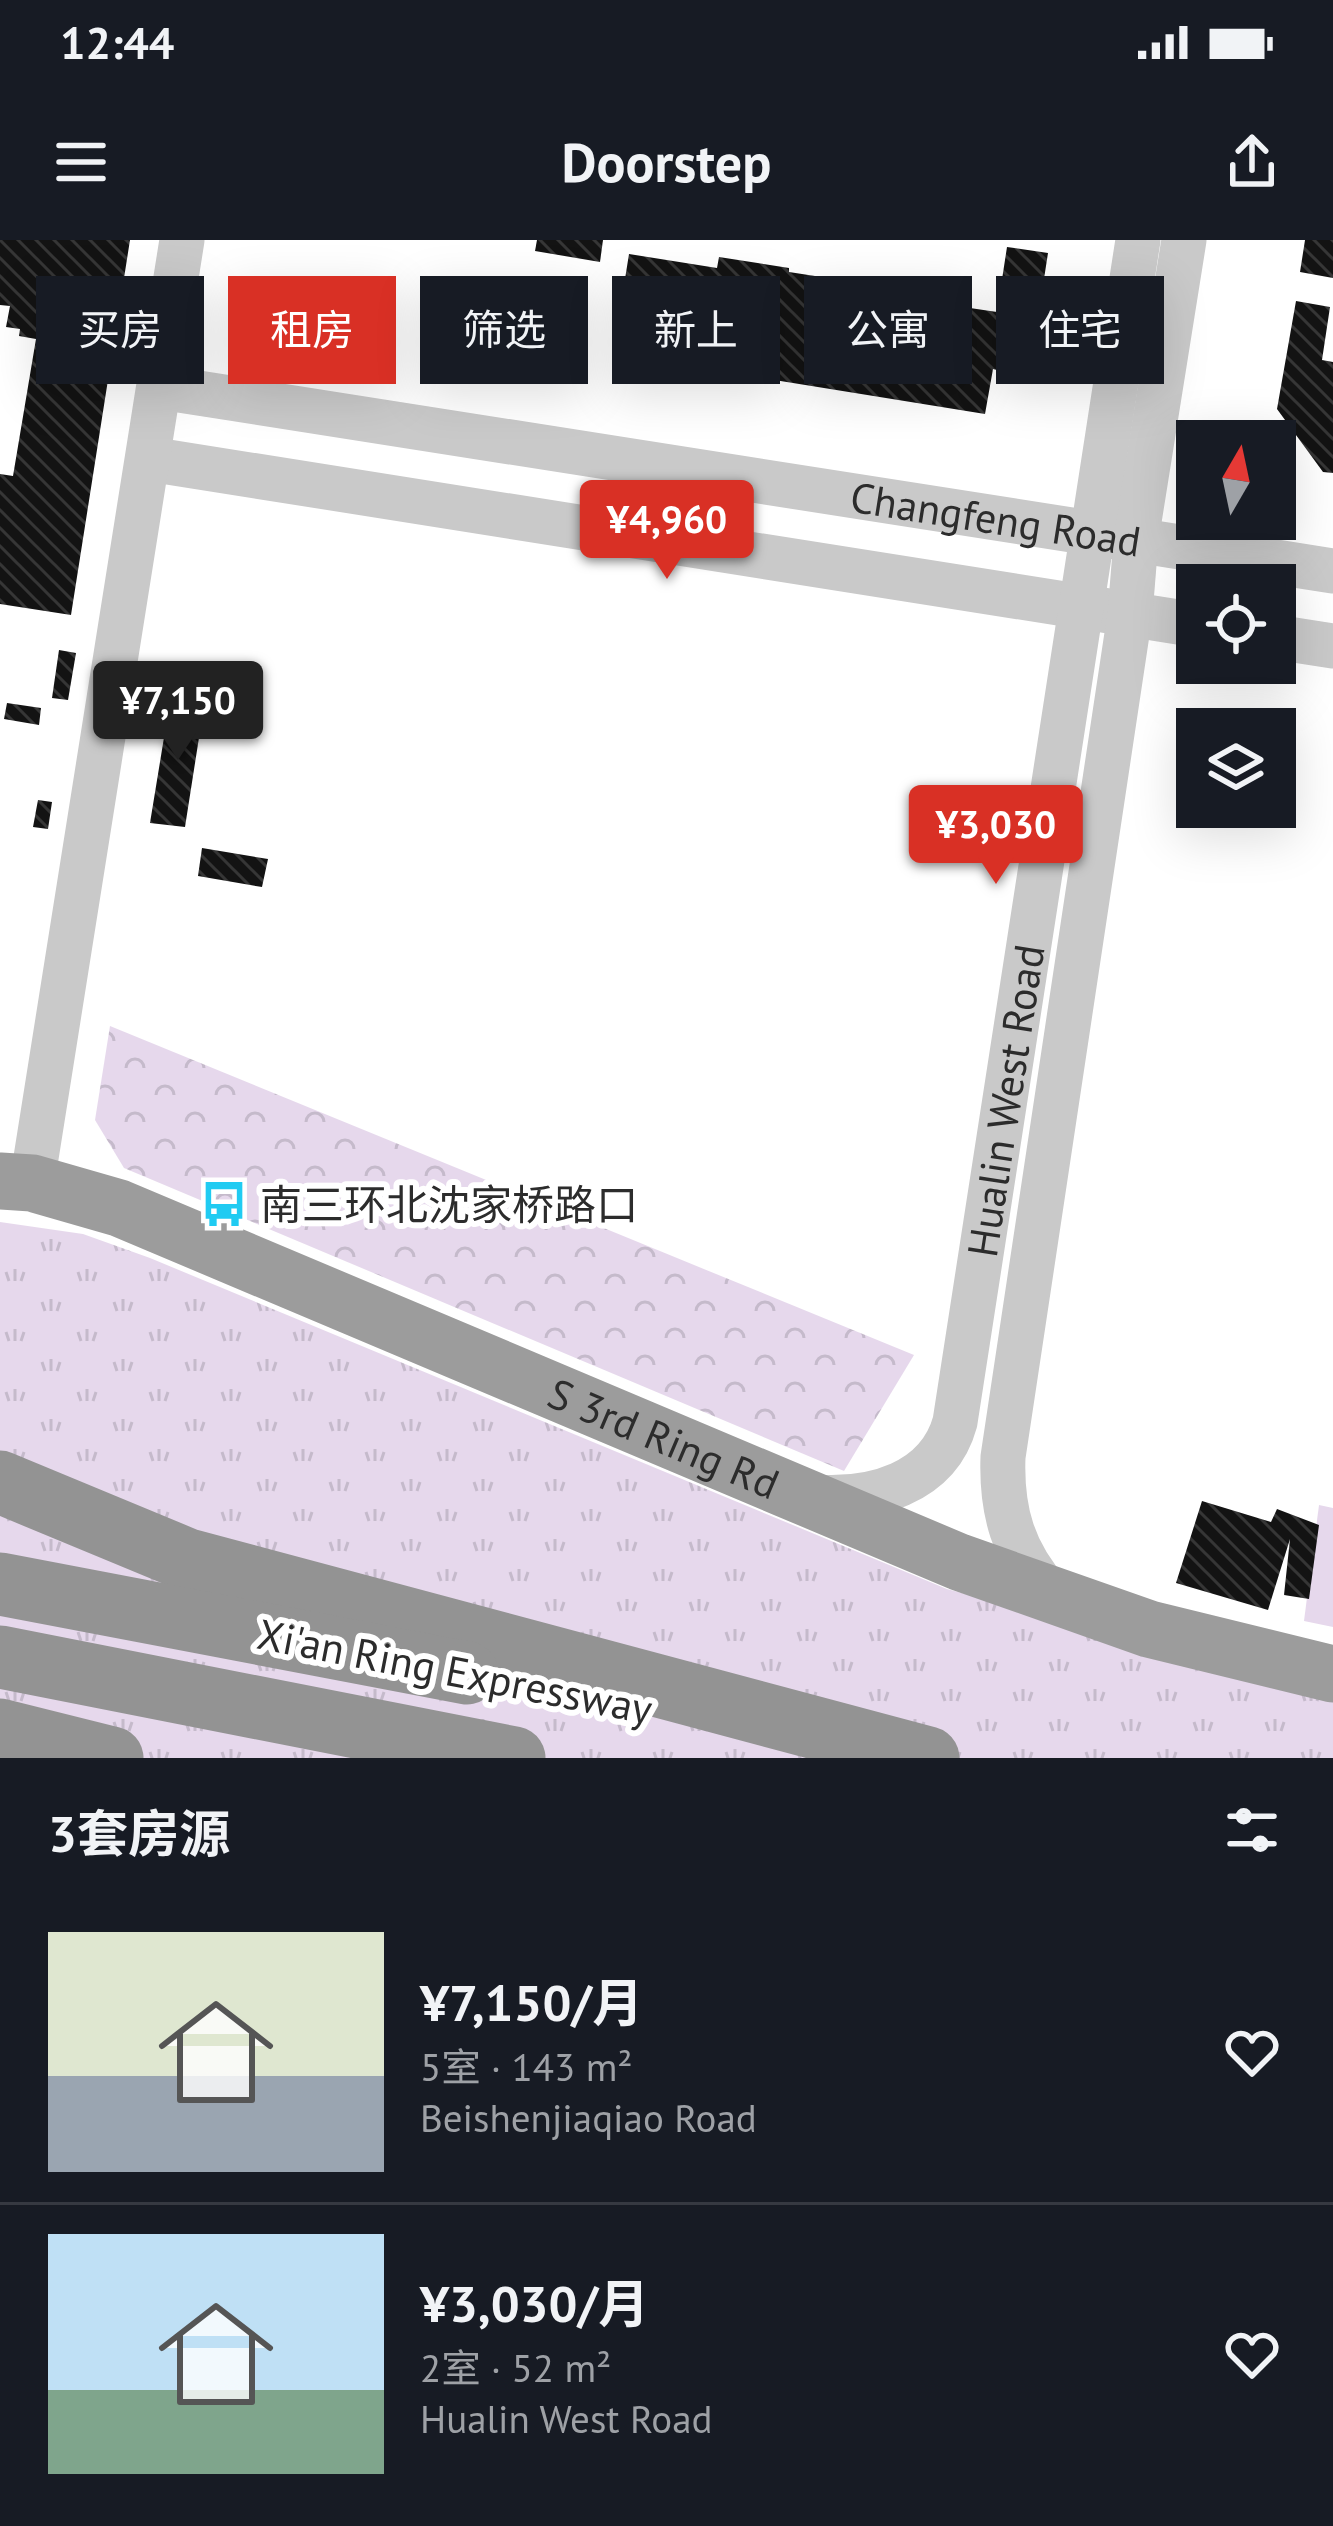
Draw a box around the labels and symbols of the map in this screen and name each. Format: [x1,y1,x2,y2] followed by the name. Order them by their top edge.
[1176,420,1296,540] north arrow
[847,468,1145,568] street label: Changfeng Road
[569,480,765,582] pin: ¥4,960
[80,661,276,763] pin: ¥7,150
[898,785,1094,887] pin: ¥3,030
[953,941,1056,1260] street label: Hualin West Road
[260,1177,638,1232] place label: 南三环北沈家桥路口
[199,1179,249,1229] bus stop icon: 南三环北沈家桥路口
[540,1365,788,1511] street label: S 3rd Ring Rd
[253,1606,657,1736] street label: Xi'an Ring Expressway

